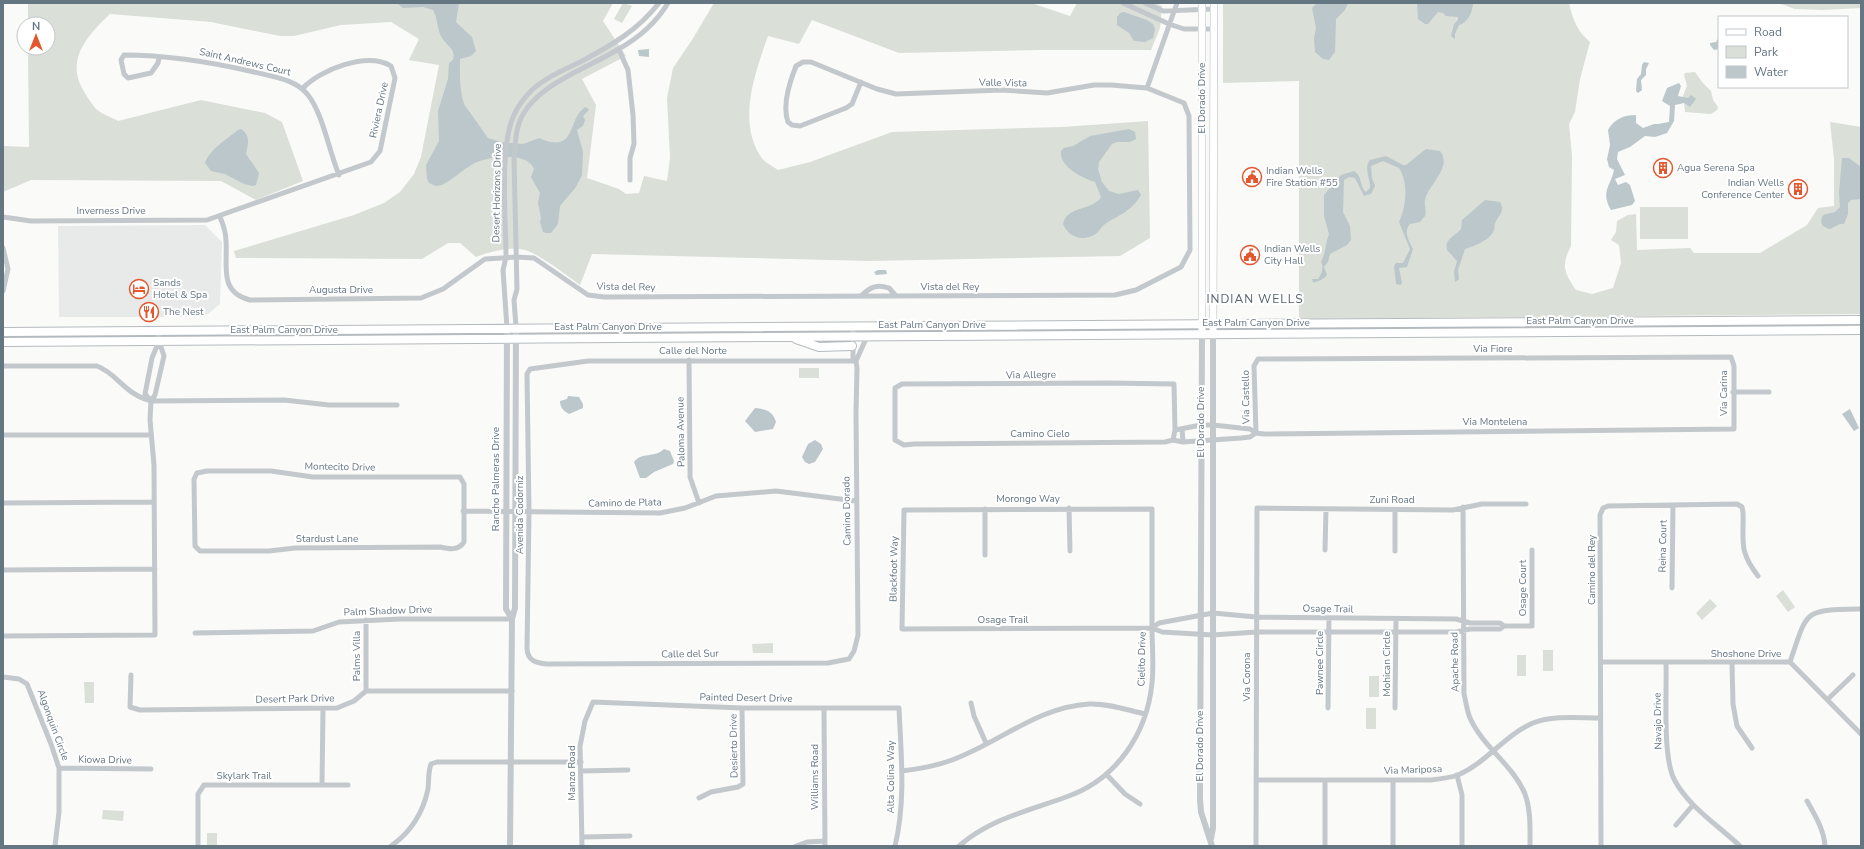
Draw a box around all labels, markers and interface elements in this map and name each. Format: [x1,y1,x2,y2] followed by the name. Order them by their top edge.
[16,16,56,56] north arrow
[1718,16,1848,88] legend
[32,19,40,34] text: N
[1754,24,1782,40] text: Road
[1754,44,1779,60] text: Park
[198,45,293,79] street label: Saint Andrews Court
[1195,63,1209,133] street label: El Dorado Drive
[1754,64,1788,80] text: Water
[978,76,1027,90] street label: Valle Vista
[366,81,392,139] street label: Riviera Drive
[489,144,505,242] street label: Desert Horizons Drive
[1652,157,1674,179] building icon: Agua Serena Spa
[1677,161,1755,175] place label: Agua Serena Spa
[1266,164,1338,190] place label: Indian Wells Fire Station #55
[1241,166,1263,188] public building icon: Indian Wells Fire Station #55
[1701,176,1784,202] place label: Indian Wells Conference Center
[1787,178,1809,200] building icon: Indian Wells Conference Center
[76,204,146,218] street label: Inverness Drive
[1264,242,1321,268] place label: Indian Wells City Hall
[1239,244,1261,266] public building icon: Indian Wells City Hall
[153,276,207,302] place label: Sands Hotel & Spa
[128,278,150,300] hotel icon: Sands Hotel & Spa
[595,279,656,295] street label: Vista del Rey
[920,280,980,294] street label: Vista del Rey
[309,283,373,297] street label: Augusta Drive
[1206,291,1304,307] district label: INDIAN WELLS
[138,301,160,323] restaurant icon: The Nest
[163,305,204,319] place label: The Nest
[1526,314,1634,328] street label: East Palm Canyon Drive
[1202,316,1310,330] street label: East Palm Canyon Drive
[878,318,986,332] street label: East Palm Canyon Drive
[554,320,662,334] street label: East Palm Canyon Drive
[230,323,338,337] street label: East Palm Canyon Drive
[1472,342,1513,356] street label: Via Fiore
[659,344,727,358] street label: Calle del Norte
[1005,368,1056,382] street label: Via Allegre
[1239,369,1253,425] street label: Via Castello
[1717,370,1731,417] street label: Via Carina
[1194,387,1208,457] street label: El Dorado Drive
[673,397,689,467] street label: Paloma Avenue
[1462,415,1527,429] street label: Via Montelena
[489,427,503,531] street label: Rancho Palmeras Drive
[1010,427,1070,441] street label: Camino Cielo
[304,459,376,475] street label: Montecito Drive
[513,475,527,554] street label: Avenida Codorniz
[839,476,855,546] street label: Camino Dorado
[996,492,1061,506] street label: Morongo Way
[1369,493,1415,507] street label: Zuni Road
[588,495,662,511] street label: Camino de Plata
[1656,519,1670,572] street label: Reina Court
[296,532,358,546] street label: Stardust Lane
[1585,534,1599,605] street label: Camino del Rey
[886,535,902,602] street label: Blackfoot Way
[1516,559,1530,616] street label: Osage Court
[343,602,433,620] street label: Palm Shadow Drive
[1302,602,1354,616] street label: Osage Trail
[978,613,1028,627] street label: Osage Trail
[350,631,364,681] street label: Palms Villa
[1135,631,1149,687] street label: Cielito Drive
[1313,631,1327,695] street label: Pawnee Circle
[1380,631,1394,697] street label: Mohican Circle
[1447,632,1463,692] street label: Apache Road
[661,646,719,662] street label: Calle del Sur
[1711,647,1781,661] street label: Shoshone Drive
[1240,652,1254,703] street label: Via Corona
[34,687,72,763] street label: Algonquin Circle
[699,690,793,706] street label: Painted Desert Drive
[255,691,335,707] street label: Desert Park Drive
[1651,692,1665,750] street label: Navajo Drive
[1193,711,1207,781] street label: El Dorado Drive
[726,714,742,778] street label: Desierto Drive
[884,740,898,814] street label: Alta Colina Way
[808,744,822,810] street label: Williams Road
[565,745,579,801] street label: Manzo Road
[78,753,132,767] street label: Kiowa Drive
[1383,762,1442,778] street label: Via Mariposa
[217,769,271,783] street label: Skylark Trail

